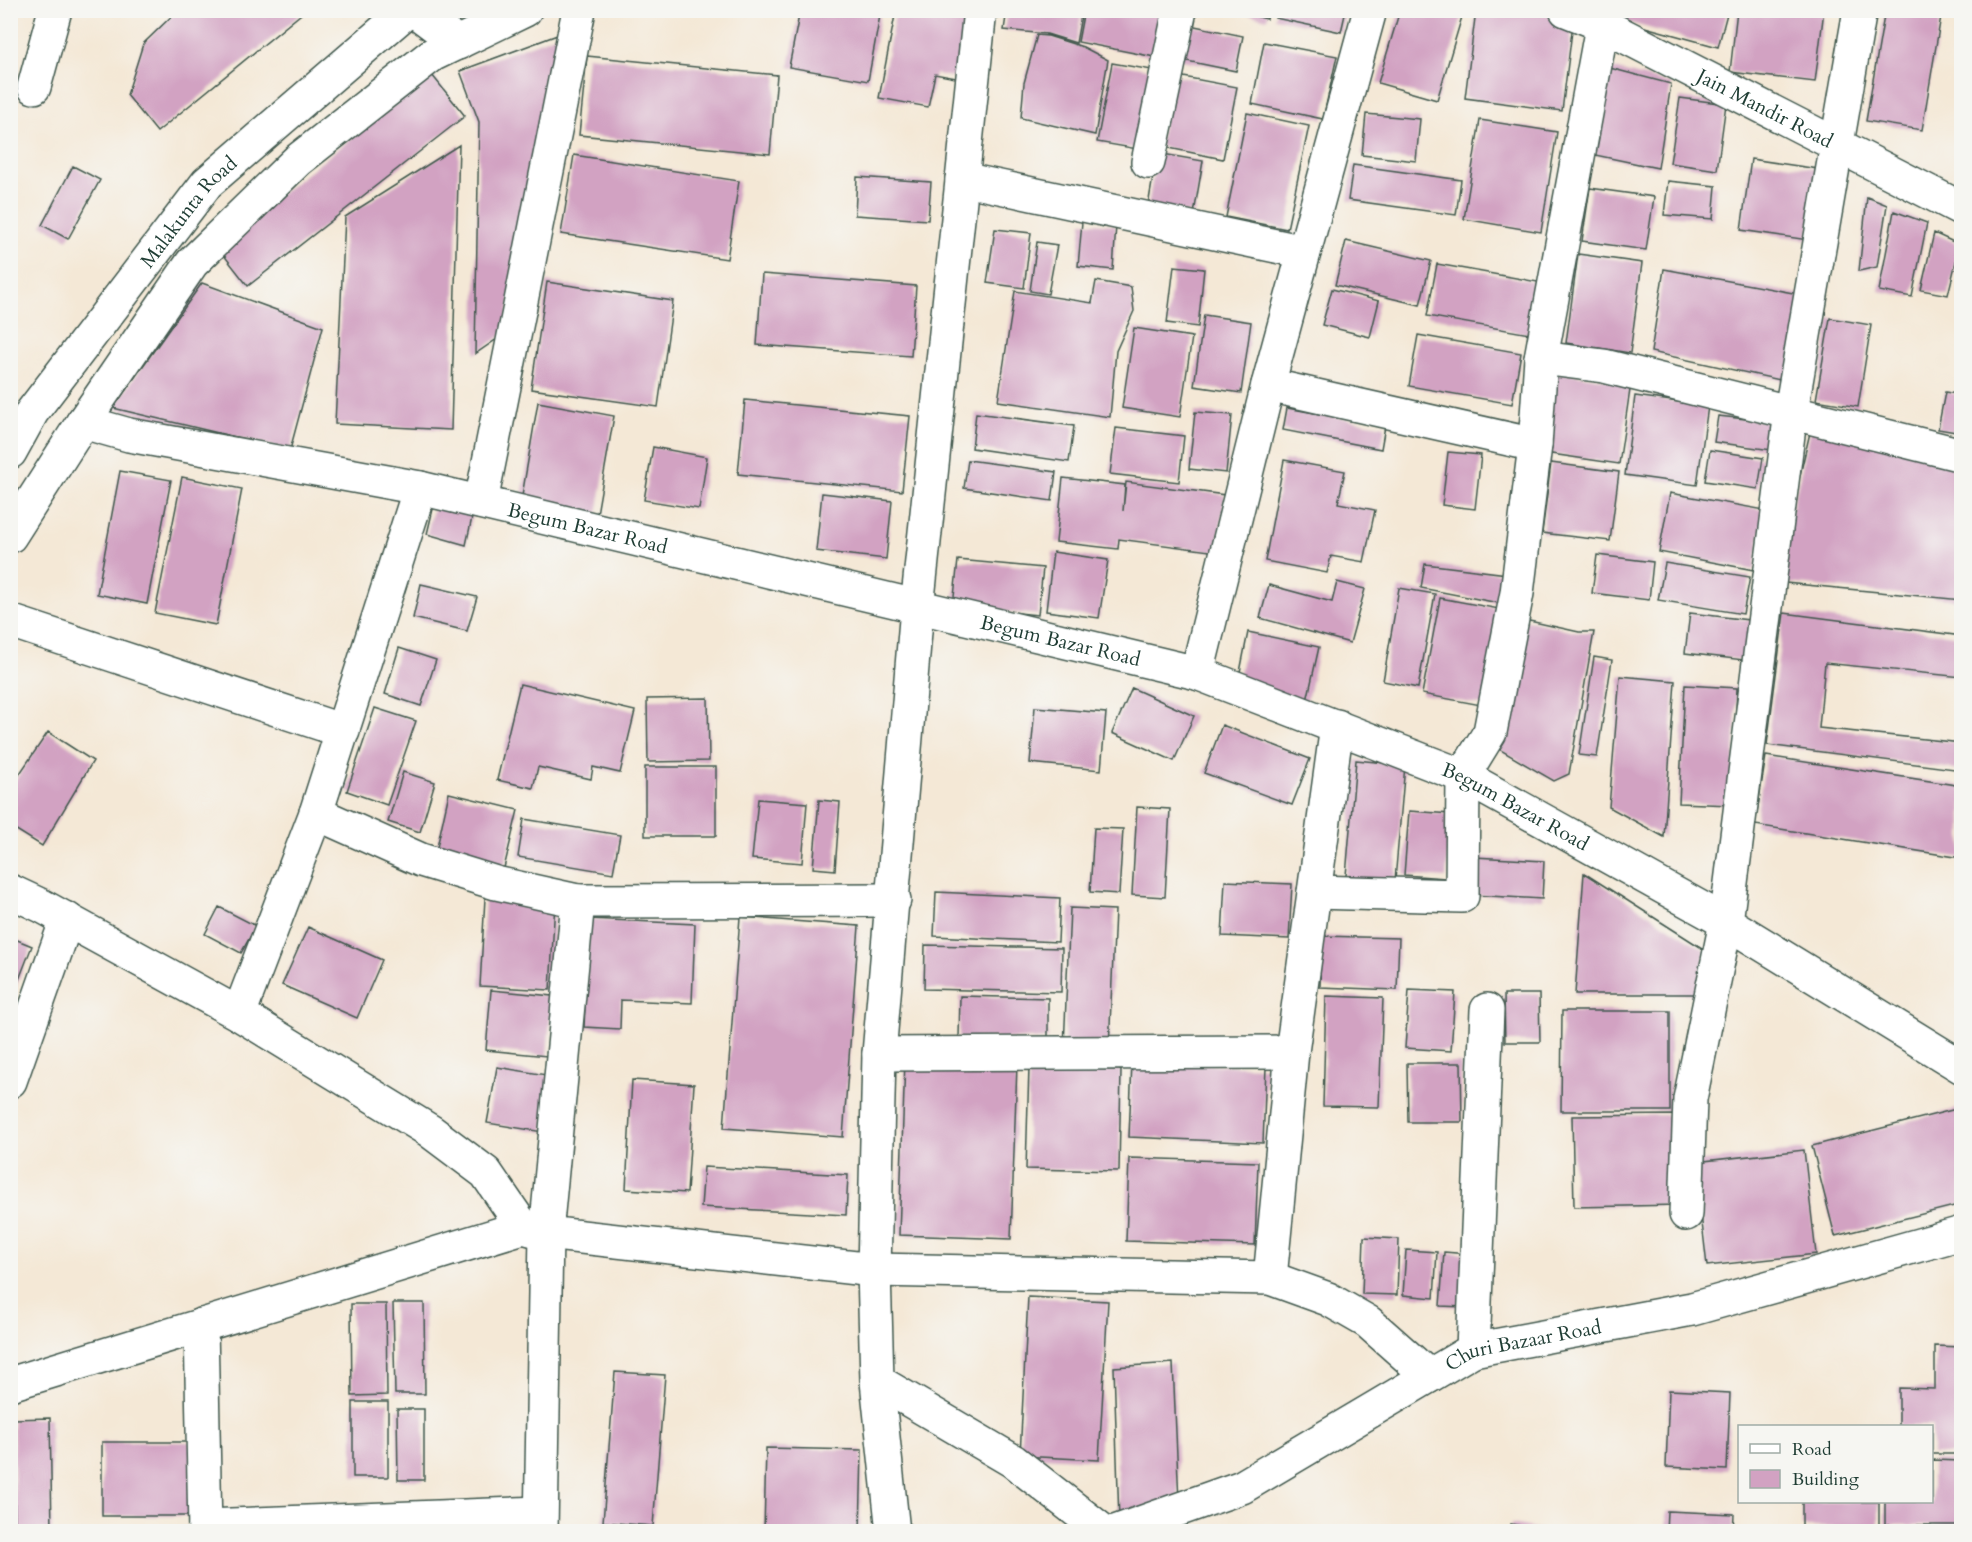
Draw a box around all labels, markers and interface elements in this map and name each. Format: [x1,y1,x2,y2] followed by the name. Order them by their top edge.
[1690,61,1838,154] street label: Jain Mandir Road
[134,149,243,273] street label: Malakunta Road
[505,496,671,560] street label: Begum Bazar Road
[978,608,1144,673] street label: Begum Bazar Road
[1438,756,1594,857] street label: Begum Bazar Road
[1440,1313,1604,1377] street label: Churi Bazaar Road
[1738,1425,1933,1503] legend
[1792,1437,1832,1462] text: Road
[1792,1467,1860,1492] text: Building

